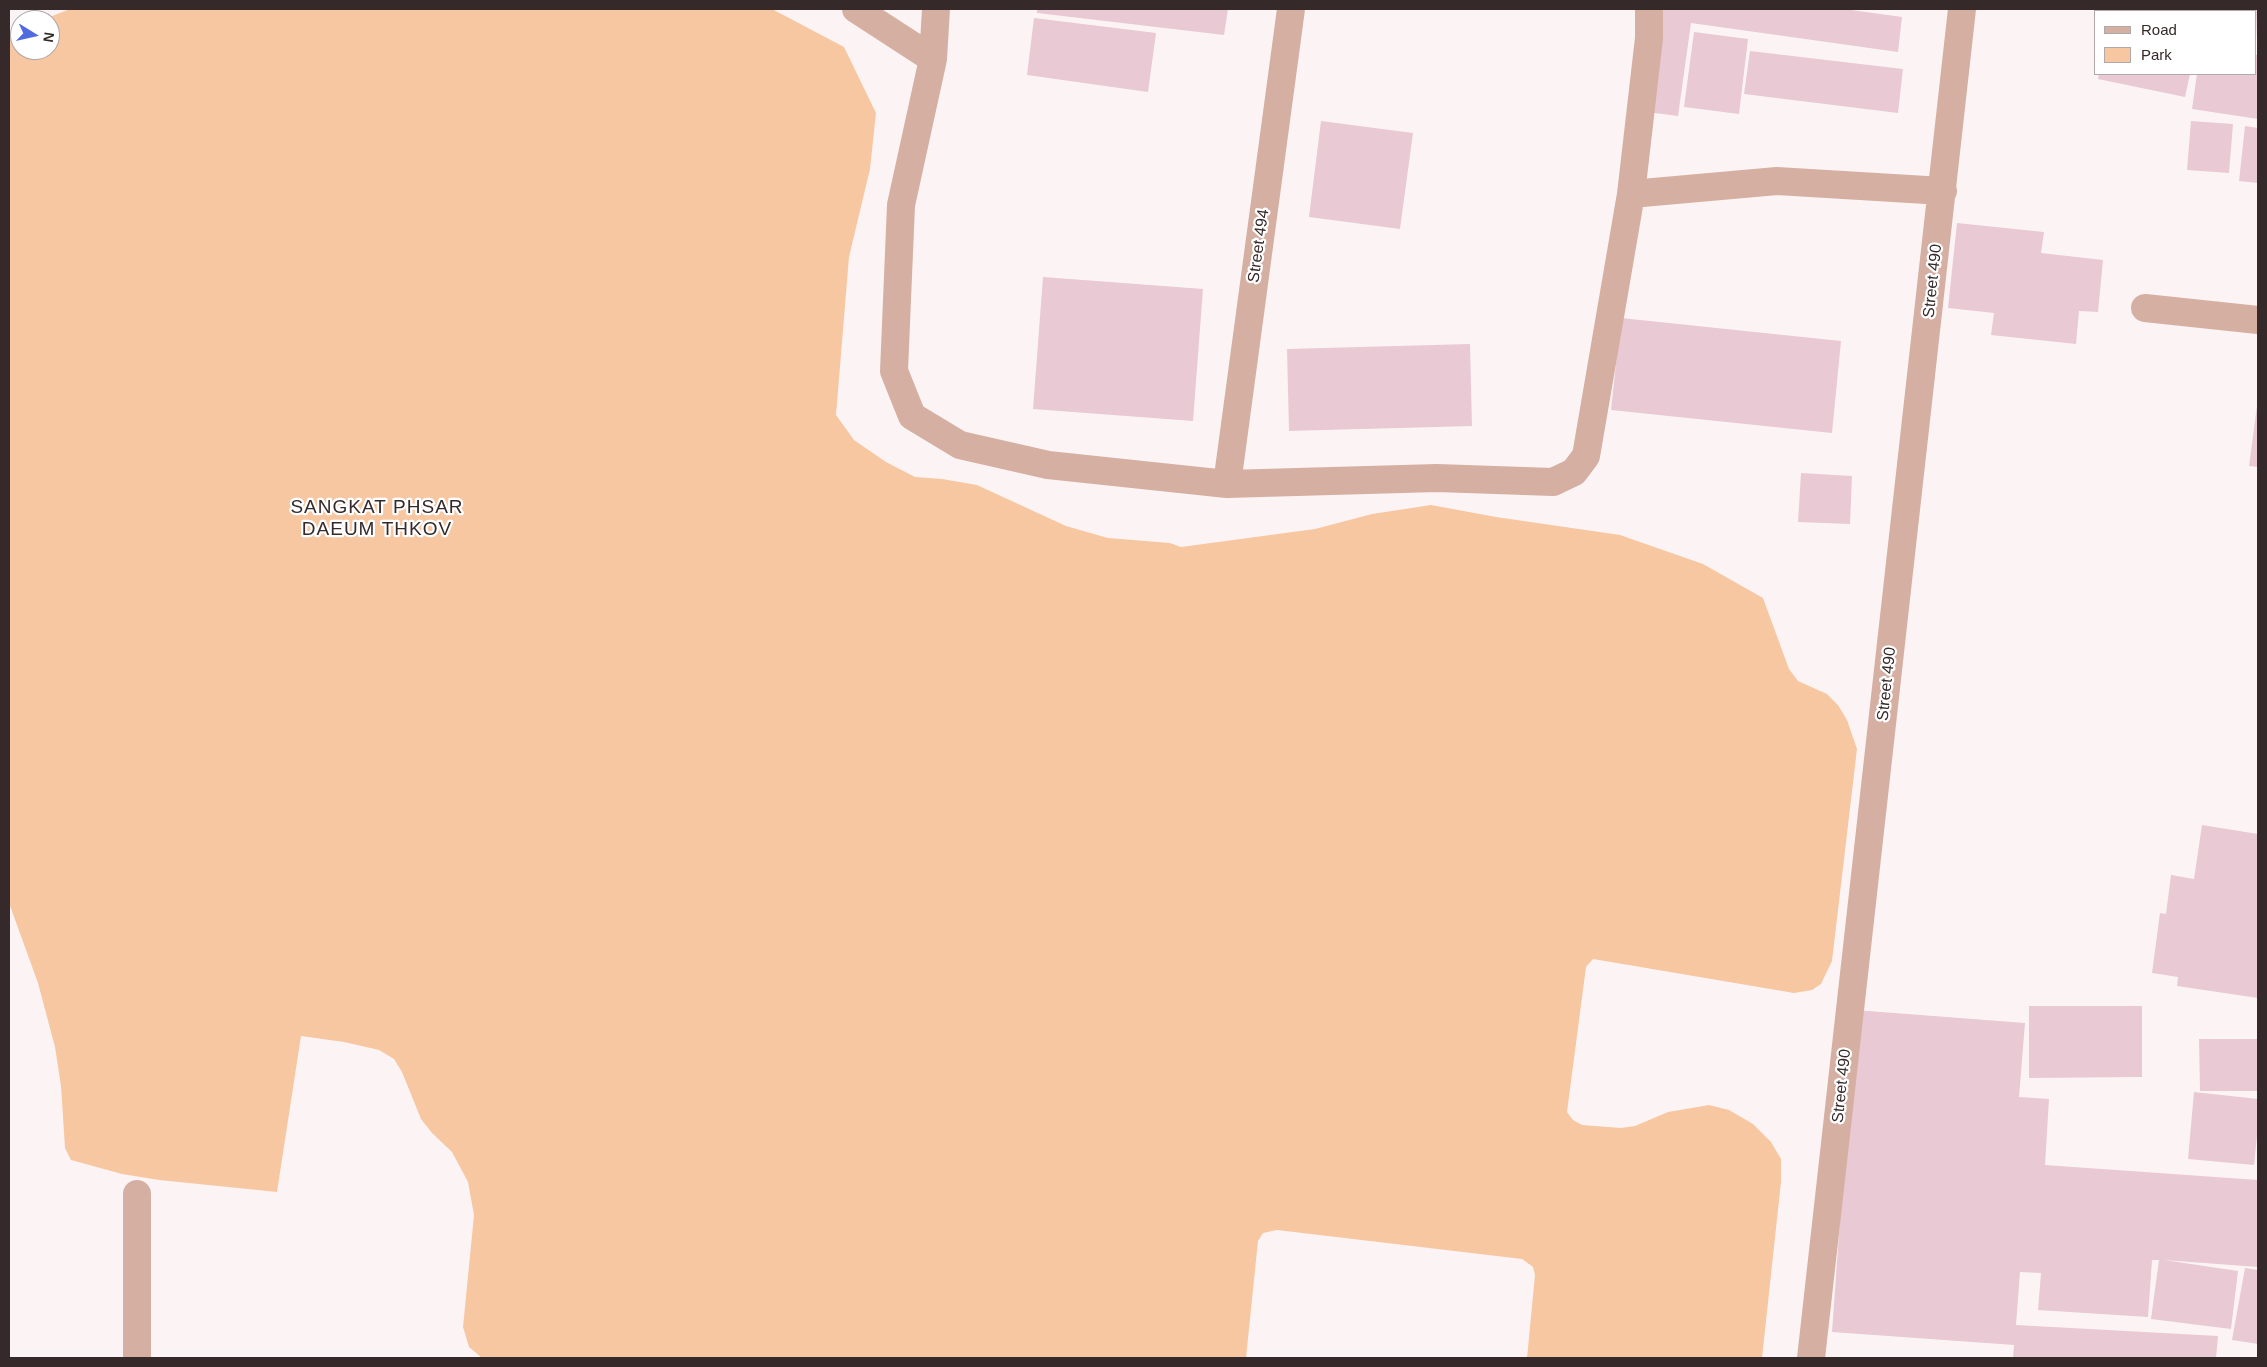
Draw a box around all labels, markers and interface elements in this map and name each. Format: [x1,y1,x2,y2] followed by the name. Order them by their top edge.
[10,10,60,60] north arrow
[2094,10,2257,75] legend
[2141,21,2177,38] text: Road
[40,31,58,43] text: N
[2141,46,2172,63] text: Park
[1244,208,1274,284] street label: Street 494
[1920,243,1946,319] street label: Street 490
[289,497,465,541] district label: SANGKAT PHSAR DAEUM THKOV
[1874,646,1900,722] street label: Street 490
[1829,1048,1855,1124] street label: Street 490

